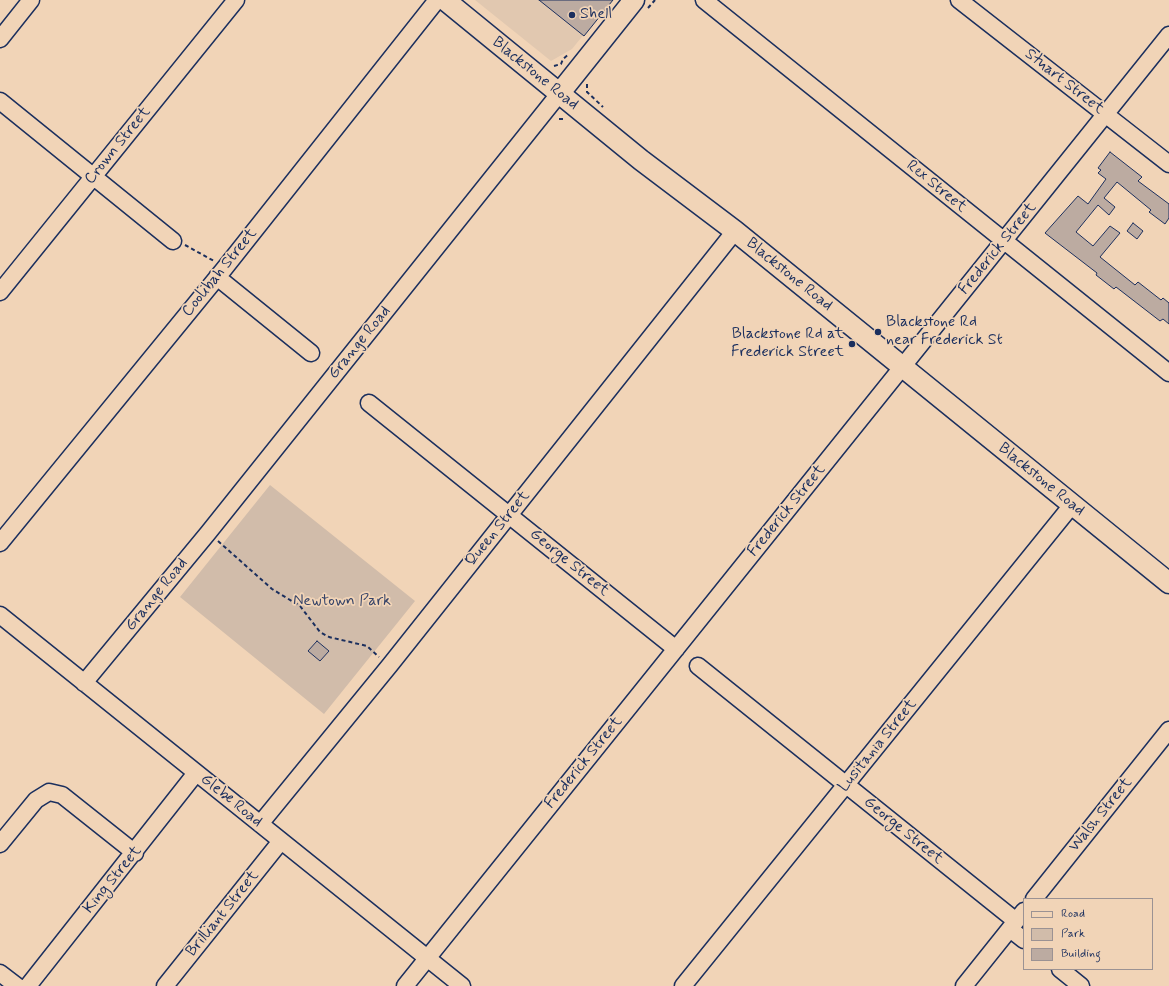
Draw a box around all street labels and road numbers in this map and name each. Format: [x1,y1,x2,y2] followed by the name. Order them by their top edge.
[488,33,582,115] street label: Blackstone Road
[1020,45,1108,119] street label: Stuart Street
[81,103,155,189] street label: Crown Street
[902,157,970,217] street label: Rex Street
[955,199,1041,299] street label: Frederick Street
[178,225,262,321] street label: Coolibah Street
[742,234,836,316] street label: Blackstone Road
[325,303,395,383] street label: Grange Road
[994,439,1088,521] street label: Blackstone Road
[744,461,830,561] street label: Frederick Street
[462,487,534,571] street label: Queen Street
[525,525,613,601] street label: George Street
[122,555,192,635] street label: Grange Road
[835,696,921,796] street label: Lusitania Street
[541,713,627,813] street label: Frederick Street
[196,770,266,832] street label: Glebe Road
[1065,774,1137,856] street label: Walsh Street
[859,793,947,869] street label: George Street
[80,842,146,918] street label: King Street
[182,867,264,961] street label: Brilliant Street

